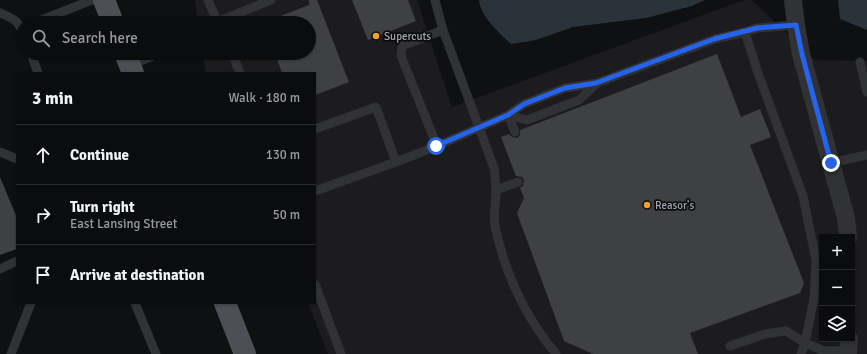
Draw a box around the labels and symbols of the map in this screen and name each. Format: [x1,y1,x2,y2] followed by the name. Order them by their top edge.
[384,30,431,43] place label: Supercuts
[371,31,381,41] marker: Supercuts
[427,137,445,155] route start
[822,154,840,172] route end
[655,199,694,212] place label: Reasor's
[642,200,652,210] marker: Reasor's

